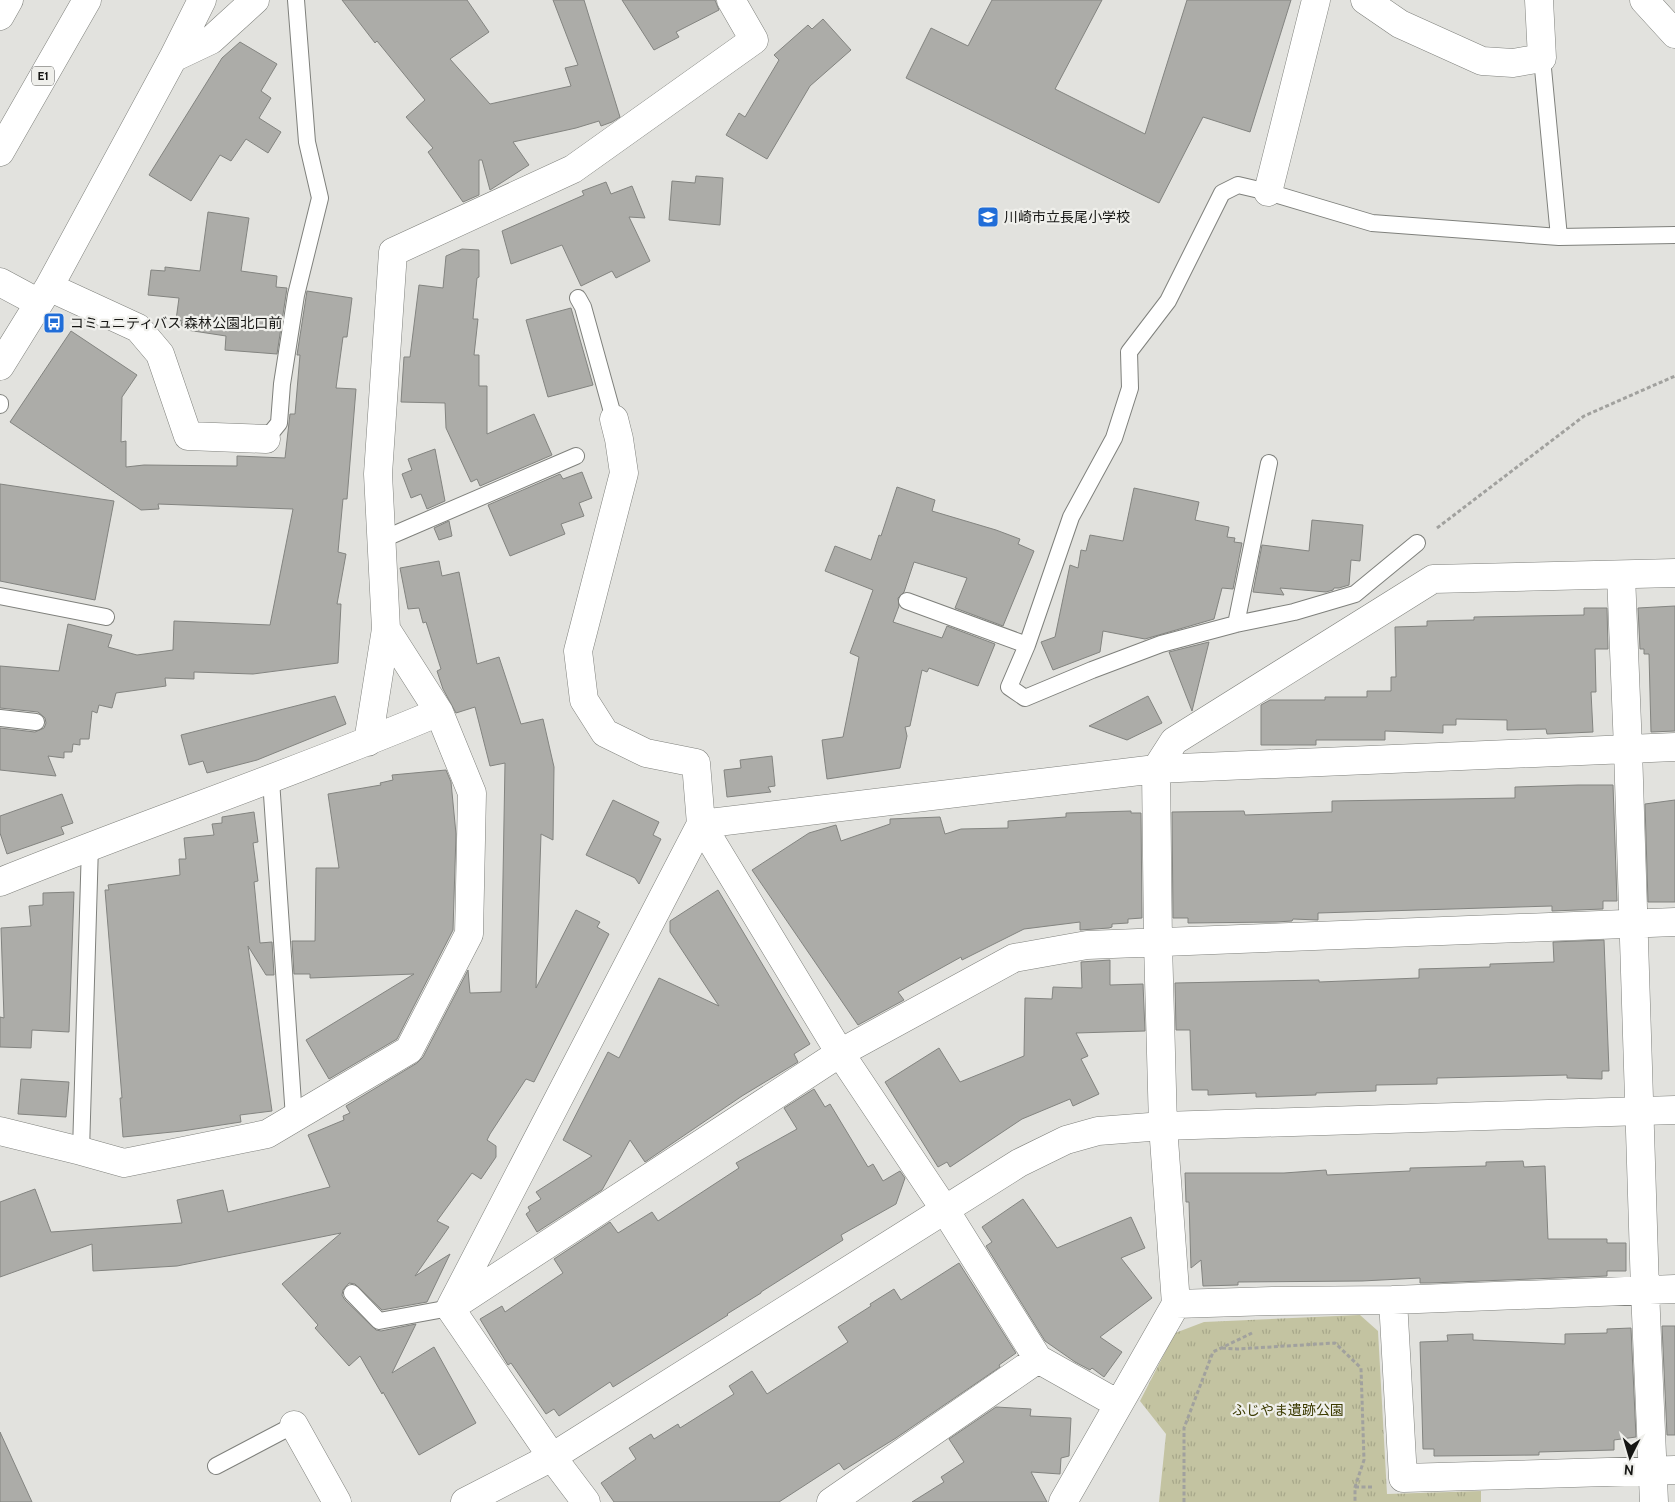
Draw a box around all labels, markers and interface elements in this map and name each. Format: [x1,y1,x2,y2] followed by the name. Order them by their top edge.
[32,66,54,85] road number: E1
[976,205,1000,229] school or university icon: 川崎市立長尾小学校
[1004,208,1130,226] place label: 川崎市立長尾小学校
[42,311,66,335] bus stop icon: コミュニティバス 森林公園北口前
[70,314,282,332] place label: コミュニティバス 森林公園北口前
[1232,1401,1344,1419] park label: ふじやま遺跡公園
[1605,1432,1655,1482] north arrow
[1623,1461,1635,1479] text: N

